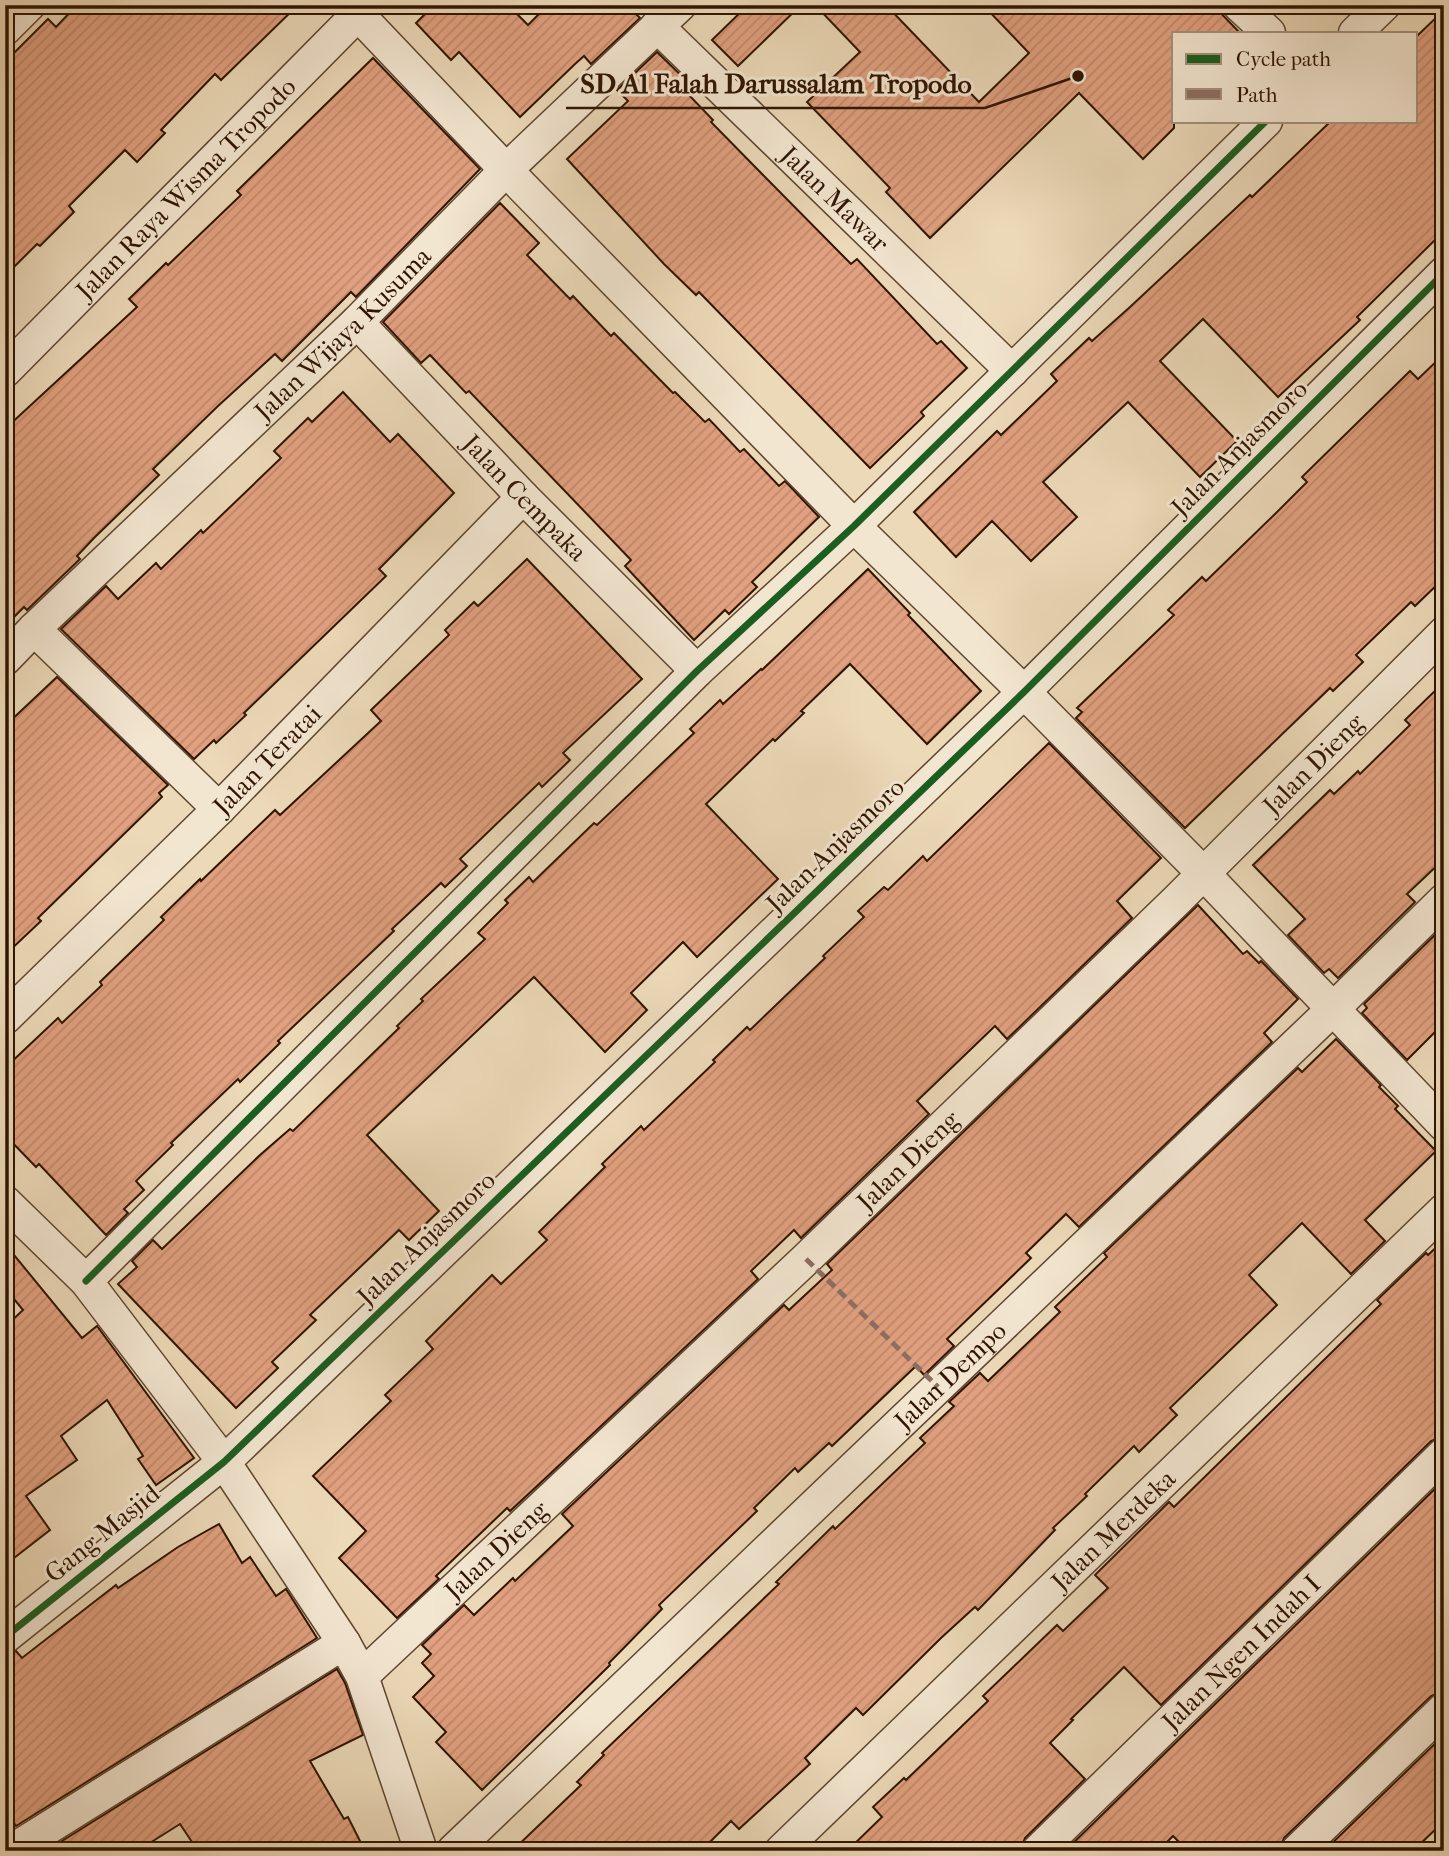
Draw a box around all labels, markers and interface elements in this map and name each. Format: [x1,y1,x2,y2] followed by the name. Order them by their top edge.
[1172,32,1418,122] legend
[1236,47,1331,71] text: Cycle path
[566,59,985,108] callout: SD Al Falah Darussalam Tropodo
[580,67,972,100] text: SD Al Falah Darussalam Tropodo
[68,71,302,307] street label: Jalan Raya Wisma Tropodo
[1236,83,1278,107] text: Path
[773,138,895,259] street label: Jalan Mawar
[247,240,438,428] street label: Jalan Wijaya Kusuma
[1163,374,1314,524] street label: Jalan Anjasmoro
[455,427,594,568] street label: Jalan Cempaka
[206,698,328,823] street label: Jalan Teratai
[1255,706,1371,823] street label: Jalan Dieng
[758,772,911,920] street label: Jalan Anjasmoro
[849,1103,967,1219] street label: Jalan Dieng
[349,1165,502,1313] street label: Jalan Anjasmoro
[887,1315,1013,1438] street label: Jalan Dempo
[1044,1463,1183,1599] street label: Jalan Merdeka
[39,1477,167,1589] street label: Gang Masjid
[437,1494,555,1608] street label: Jalan Dieng
[1154,1568,1327,1739] street label: Jalan Ngen Indah I

